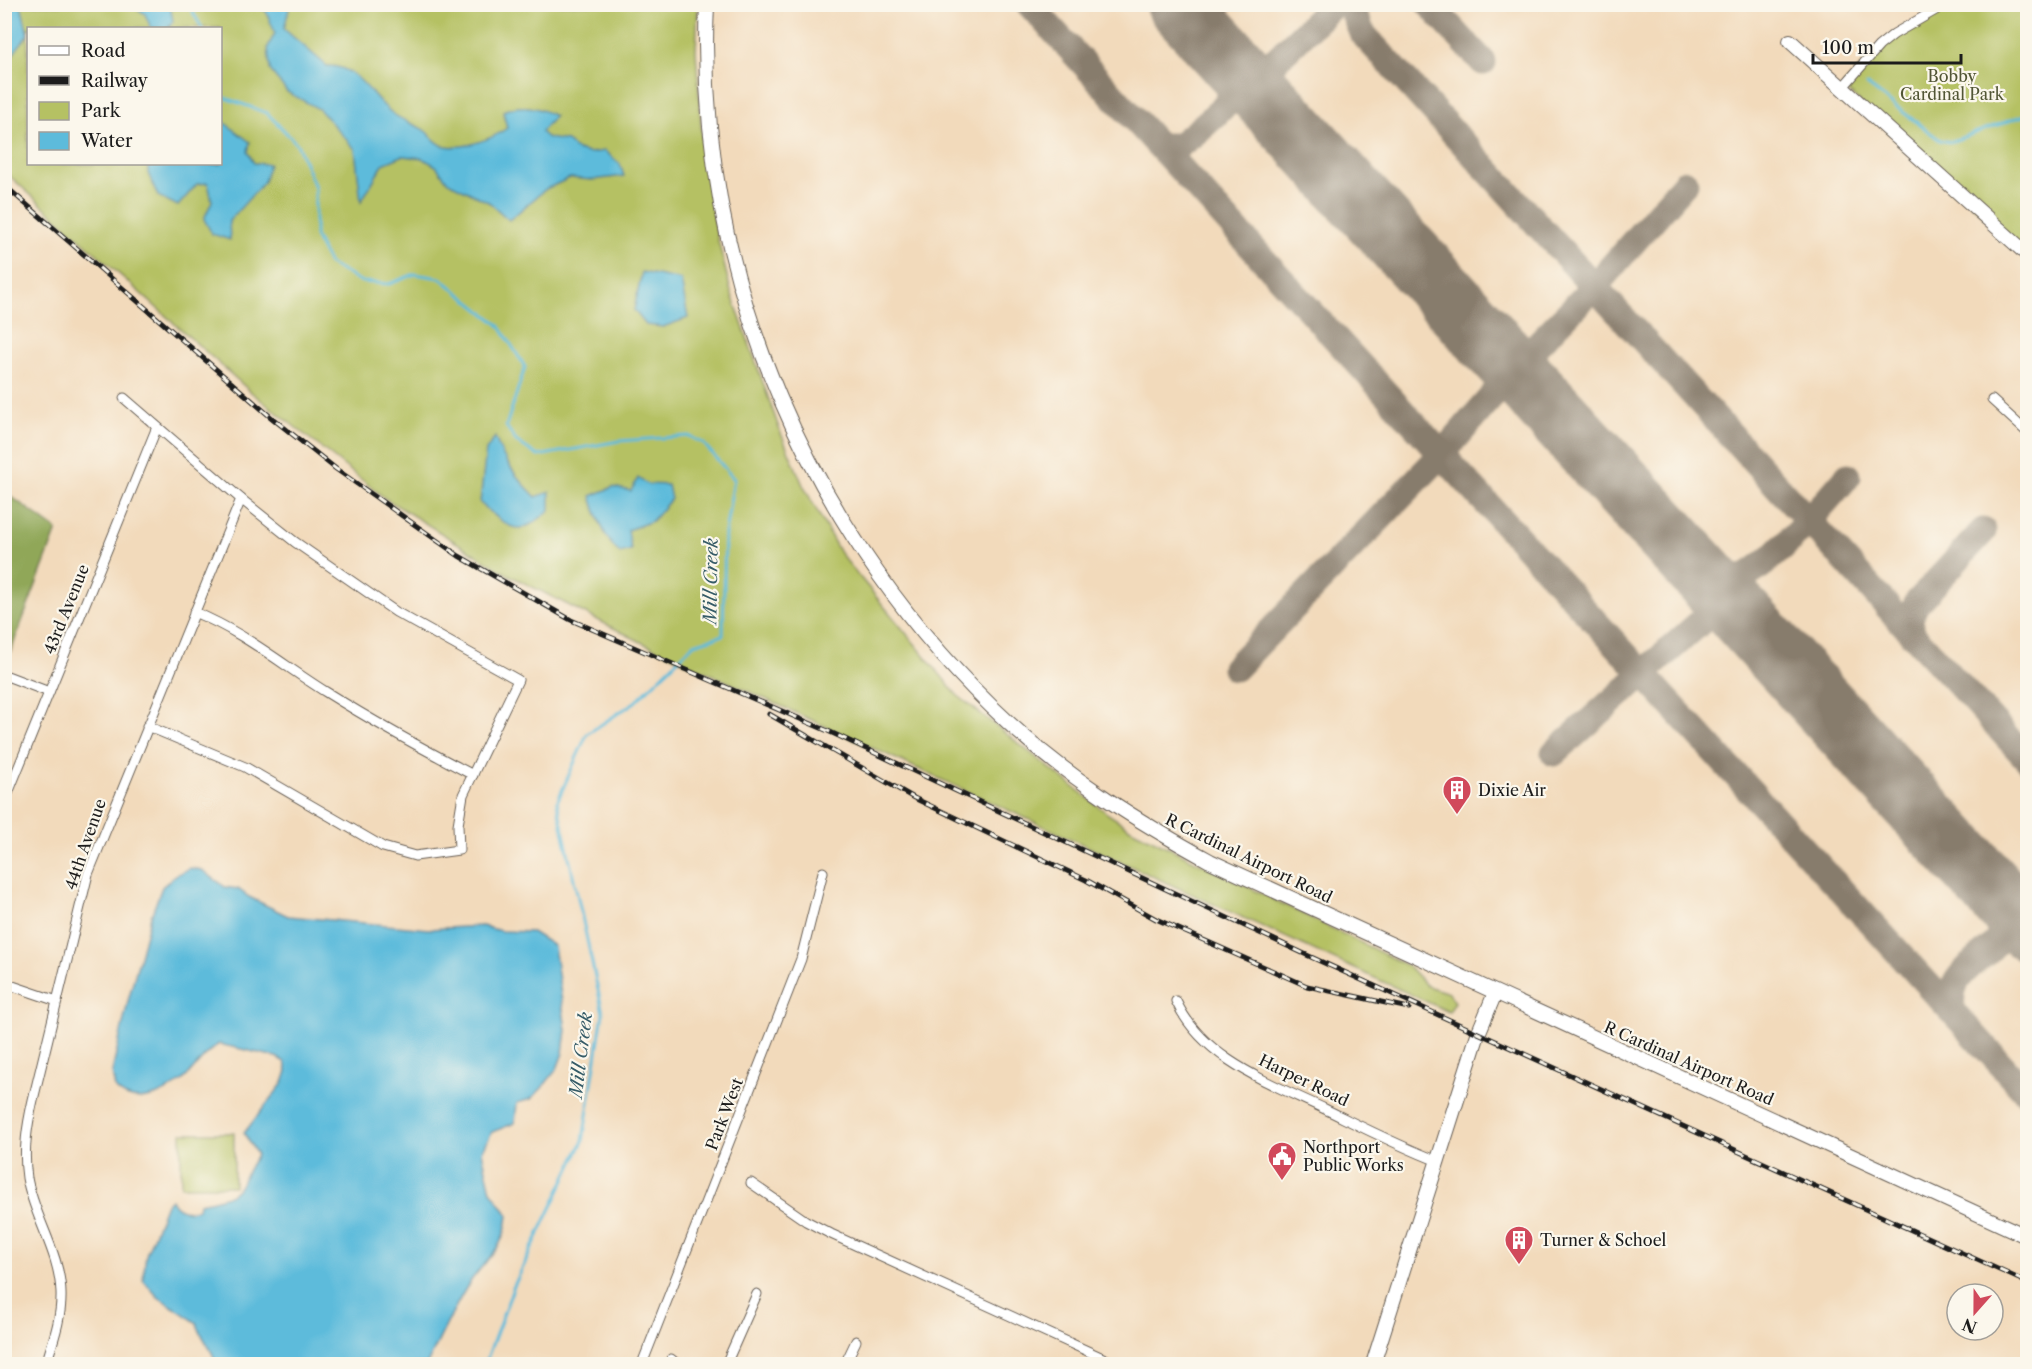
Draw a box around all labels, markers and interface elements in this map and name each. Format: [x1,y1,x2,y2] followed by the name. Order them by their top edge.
[27,27,222,165] legend
[1813,27,1962,65] scale bar
[1822,37,1874,59] text: 100 m
[81,40,126,62] text: Road
[1900,66,2005,104] park label: Bobby Cardinal Park
[81,70,149,92] text: Railway
[81,100,122,122] text: Park
[80,130,133,152] text: Water
[699,537,723,626] water label: Mill Creek
[39,561,93,657] street label: 43rd Avenue
[1441,774,1473,816] building icon: Dixie Air
[1478,780,1546,800] place label: Dixie Air
[60,796,110,892] street label: 44th Avenue
[1162,809,1336,907] street label: R Cardinal Airport Road
[565,1010,597,1101] water label: Mill Creek
[1601,1017,1777,1110] street label: R Cardinal Airport Road
[1256,1050,1353,1111] street label: Harper Road
[701,1075,747,1153] street label: Park West
[1303,1137,1404,1175] place label: Northport Public Works
[1266,1140,1298,1182] public building icon: Northport Public Works
[1503,1224,1535,1266] building icon: Turner & Schoel
[1540,1230,1667,1250] place label: Turner & Schoel
[1945,1282,2005,1342] north arrow
[1959,1314,1980,1338] text: N

